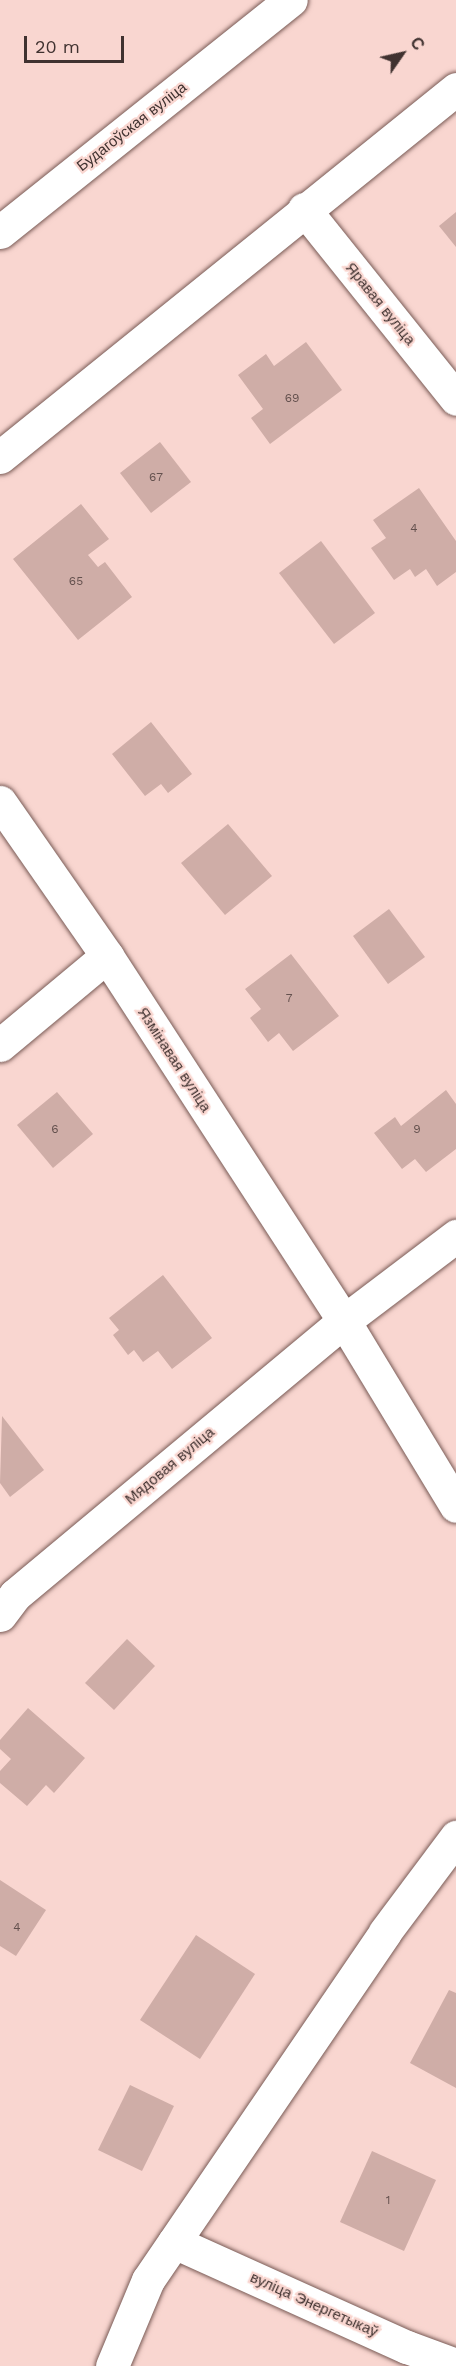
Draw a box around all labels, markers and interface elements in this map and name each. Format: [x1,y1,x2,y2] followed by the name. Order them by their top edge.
[27,24,128,62] scale bar
[372,24,432,84] north arrow
[406,34,428,54] text: С
[35,36,80,57] text: 20 m
[74,79,190,175] street label: Будагоўская вуліца
[341,259,419,349] street label: Яравая вуліца
[285,392,299,406] house number: 69
[149,471,163,485] house number: 67
[410,522,418,536] house number: 4
[69,575,83,589] house number: 65
[286,992,292,1006] house number: 7
[133,1004,215,1116] street label: Язмінавая вуліца
[51,1123,59,1137] house number: 6
[413,1123,421,1137] house number: 9
[122,1423,218,1509] street label: Мядовая вуліца
[13,1921,21,1935] house number: 4
[386,2194,390,2208] house number: 1
[247,2269,381,2341] street label: вуліца Энергетыкаў

